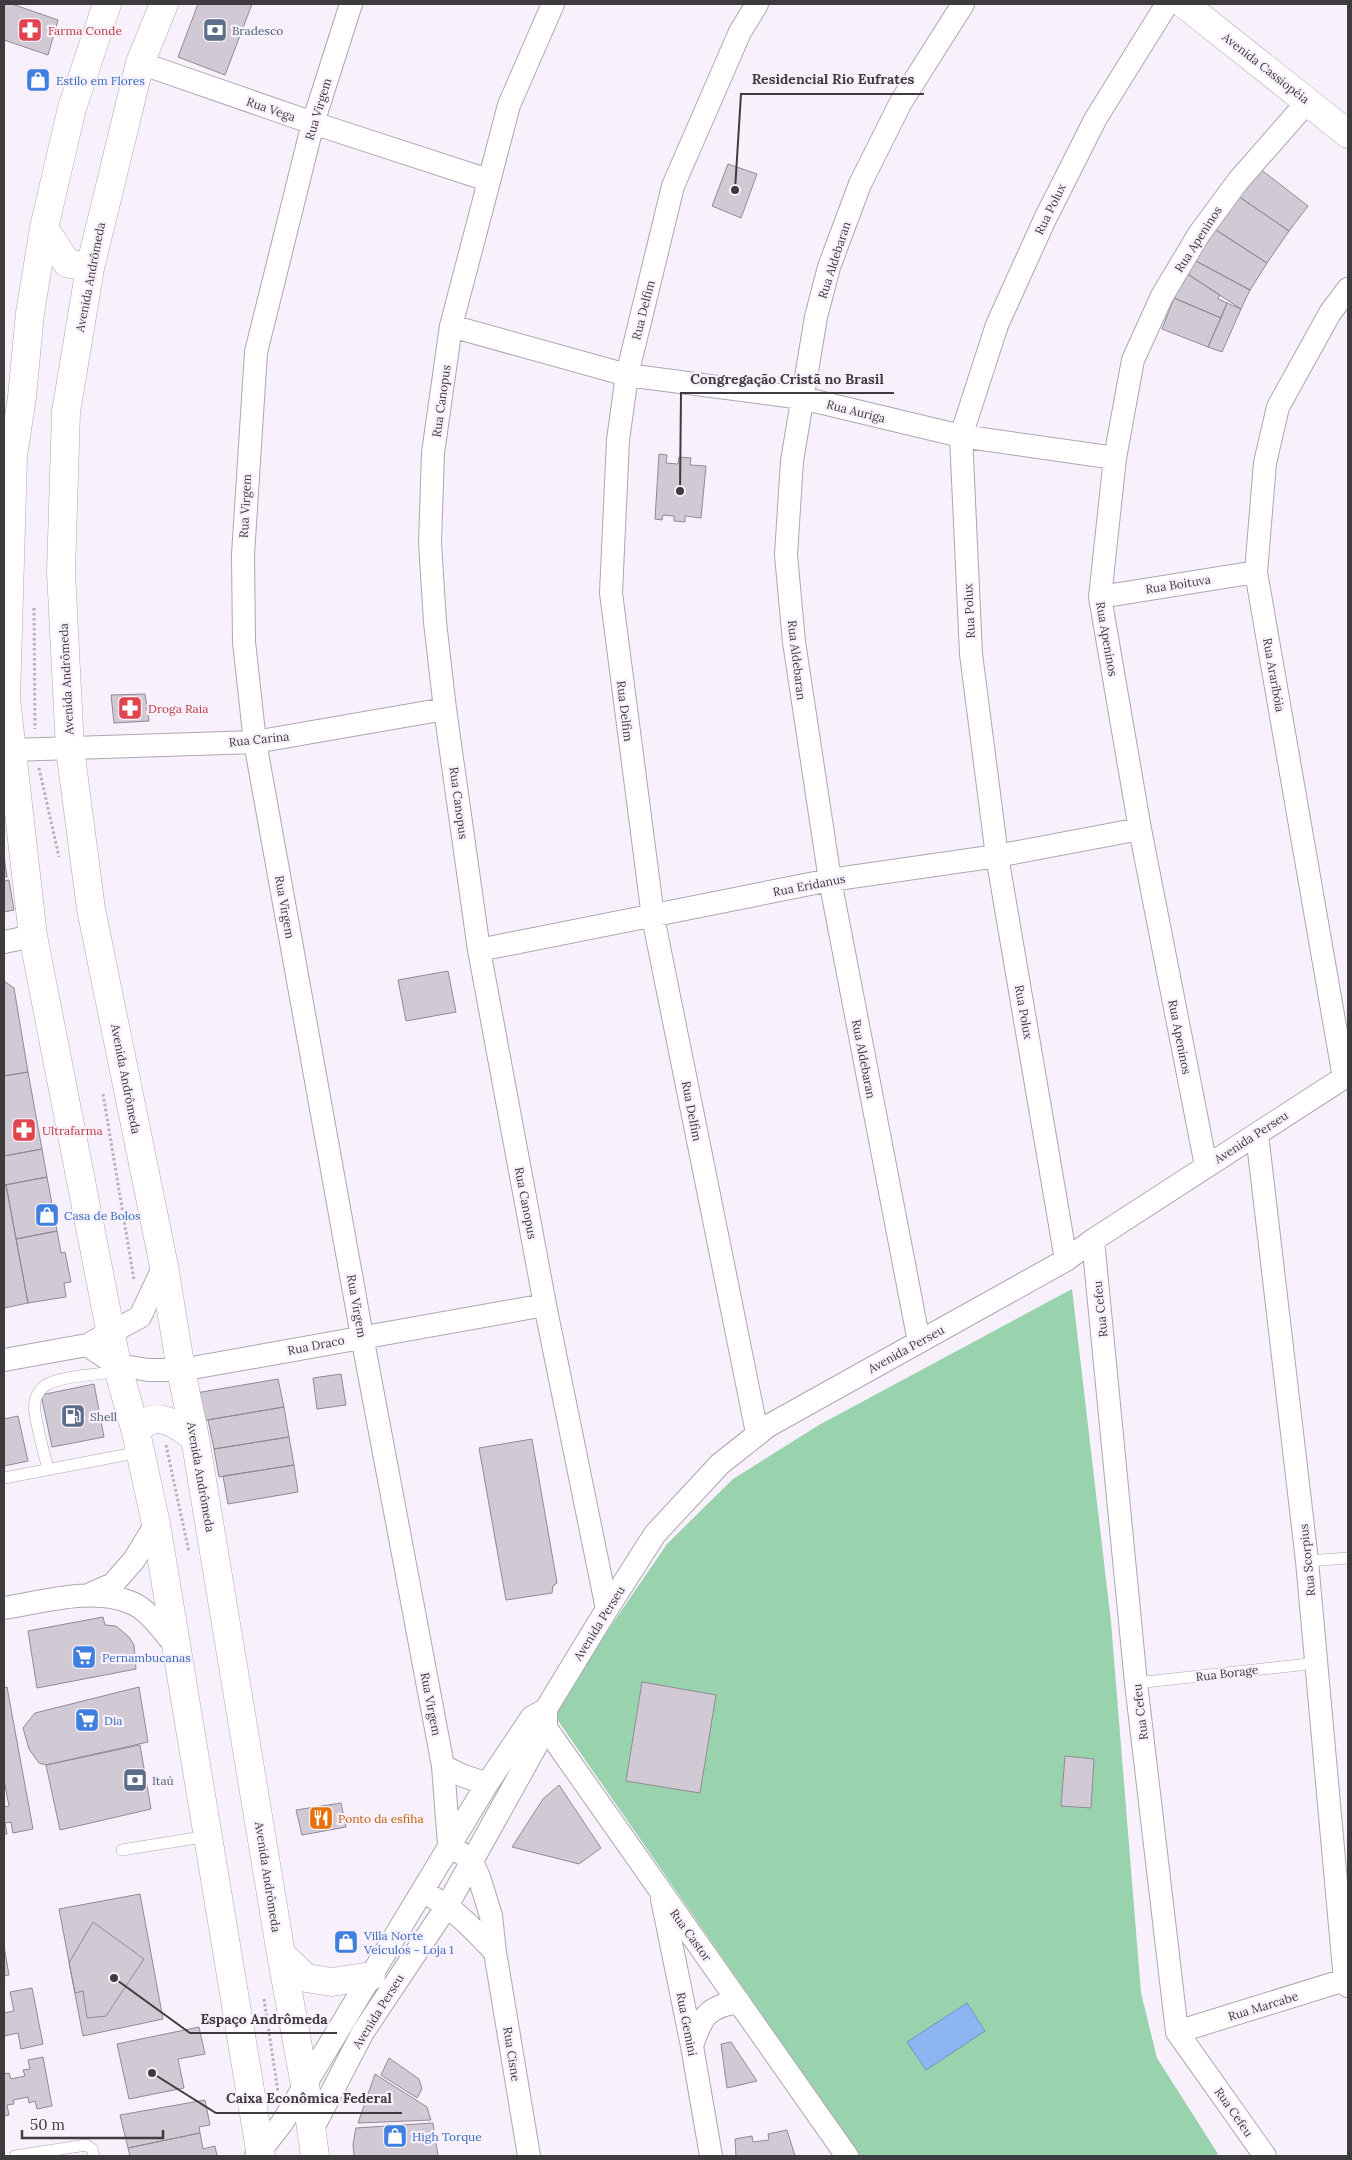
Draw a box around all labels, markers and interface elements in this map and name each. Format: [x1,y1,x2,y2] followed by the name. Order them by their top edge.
[17,17,43,43] pharmacy icon: Farma Conde
[202,17,228,43] bank icon: Bradesco
[48,23,122,38] place label: Farma Conde
[232,23,283,38] place label: Bradesco
[1219,29,1312,107] street label: Avenida Cassiopéia
[741,65,924,94] callout: Residencial Rio Eufrates
[25,67,51,93] shop icon: Estilo em Flores
[752,70,914,88] text: Residencial Rio Eufrates
[56,73,145,88] place label: Estilo em Flores
[301,76,335,142] street label: Rua Virgem
[245,94,297,124] street label: Rua Vega
[1031,180,1069,237] street label: Rua Polux
[1171,203,1225,275] street label: Rua Apeninos
[814,220,854,300] street label: Rua Aldebaran
[72,221,108,334] street label: Avenida Andrômeda
[628,278,658,341] street label: Rua Delfim
[429,363,454,438] street label: Rua Canopus
[681,364,894,393] callout: Congregação Cristã no Brasil
[690,370,884,388] text: Congregação Cristã no Brasil
[825,396,887,426] street label: Rua Auriga
[236,473,254,538] street label: Rua Virgem
[1144,571,1212,597] street label: Rua Boituva
[960,583,978,639] street label: Rua Polux
[1093,600,1121,678] street label: Rua Apeninos
[785,619,809,701] street label: Rua Aldebaran
[56,623,76,736] street label: Avenida Andrômeda
[1260,637,1288,713] street label: Rua Araribóia
[614,680,636,742] street label: Rua Delfim
[117,695,143,721] pharmacy icon: Droga Raia
[148,701,208,716] place label: Droga Raia
[228,728,290,750] street label: Rua Carina
[447,766,472,841] street label: Rua Canopus
[772,871,847,899] street label: Rua Eridanus
[272,874,298,940] street label: Rua Virgem
[1012,984,1036,1041] street label: Rua Polux
[1165,998,1195,1076] street label: Rua Apeninos
[849,1018,879,1100] street label: Rua Aldebaran
[108,1022,144,1135] street label: Avenida Andrômeda
[679,1080,705,1143] street label: Rua Delfim
[1210,1108,1291,1167] street label: Avenida Perseu
[11,1117,37,1143] pharmacy icon: Ultrafarma
[42,1123,103,1138] place label: Ultrafarma
[512,1166,540,1241] street label: Rua Canopus
[34,1202,60,1228] shop icon: Casa de Bolos
[64,1208,141,1223] place label: Casa de Bolos
[344,1273,370,1339] street label: Rua Virgem
[1090,1280,1110,1338] street label: Rua Cefeu
[864,1322,947,1377] street label: Avenida Perseu
[286,1332,346,1358] street label: Rua Draco
[60,1403,86,1429] fuel station icon: Shell
[90,1409,117,1424] place label: Shell
[184,1420,218,1533] street label: Avenida Andrômeda
[1296,1523,1318,1597] street label: Rua Scorpius
[570,1583,628,1664] street label: Avenida Perseu
[71,1644,97,1670] supermarket icon: Pernambucanas
[102,1650,191,1665] place label: Pernambucanas
[1195,1662,1260,1684] street label: Rua Borage
[418,1671,445,1737] street label: Rua Virgem
[1129,1683,1151,1741] street label: Rua Cefeu
[74,1707,100,1733] supermarket icon: Dia
[104,1713,123,1728] place label: Dia
[122,1767,148,1793] bank icon: Itaú
[152,1773,174,1788] place label: Itaú
[308,1805,334,1831] restaurant icon: Ponto da esfiha
[338,1811,424,1826] place label: Ponto da esfiha
[252,1820,284,1933] street label: Avenida Andrômeda
[667,1906,715,1965] street label: Rua Castor
[363,1928,454,1957] place label: Villa Norte Veículos - Loja 1
[333,1929,359,1955] shop icon: Villa Norte Veículos - Loja 1
[349,1971,407,2052] street label: Avenida Perseu
[1226,1988,1300,2024] street label: Rua Marcabe
[673,1991,701,2057] street label: Rua Gemini
[190,2004,337,2033] callout: Espaço Andrômeda
[200,2010,328,2028] text: Espaço Andrômeda
[500,2026,524,2083] street label: Rua Cisne
[216,2084,402,2113] callout: Caixa Econômica Federal
[1212,2085,1256,2139] street label: Rua Cefeu
[226,2089,393,2107] text: Caixa Econômica Federal
[22,2108,164,2140] scale bar
[30,2115,65,2134] text: 50 m
[382,2123,408,2149] shop icon: High Torque
[412,2129,482,2144] place label: High Torque

